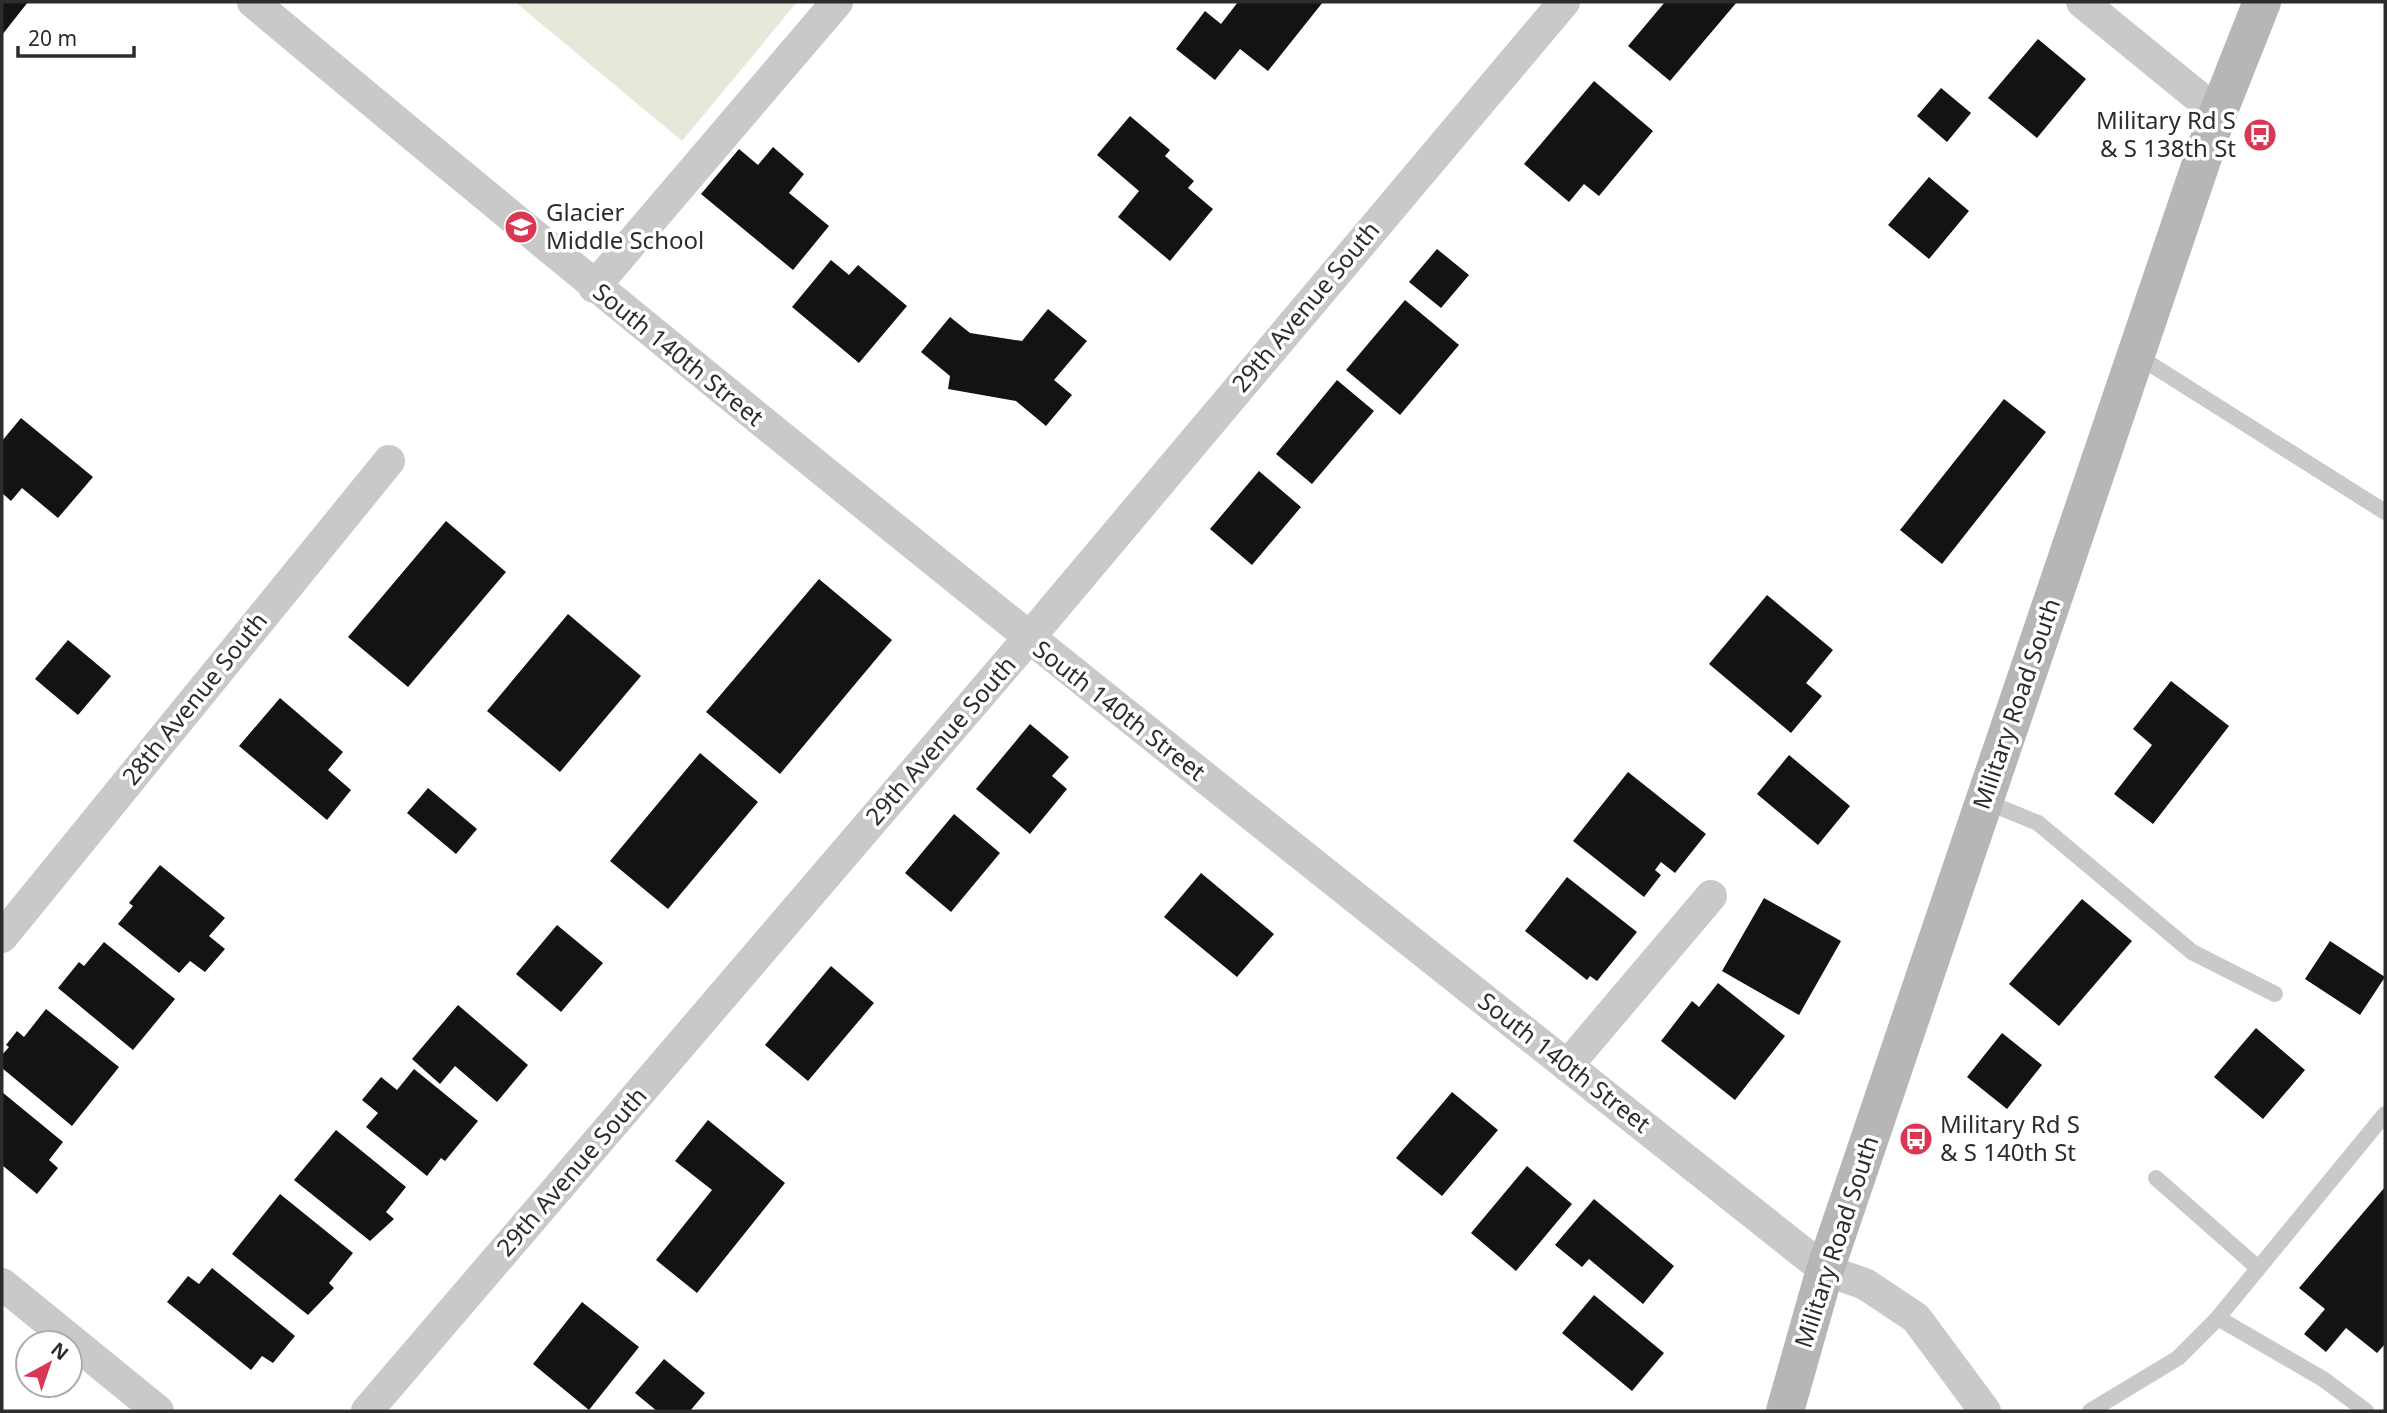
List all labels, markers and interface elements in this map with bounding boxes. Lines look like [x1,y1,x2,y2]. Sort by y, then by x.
scale bar [18,14,133,58]
text: 20 m [28,24,77,52]
place label: Military Rd S & S 138th St [2096,103,2236,164]
bus stop icon: Military Rd S & S 138th St [2241,116,2279,154]
place label: Glacier Middle School [546,195,704,256]
school or university icon: Glacier Middle School [502,208,540,246]
street label: 29th Avenue South [1224,214,1386,399]
street label: South 140th Street [587,275,771,433]
street label: Military Road South [1964,594,2067,813]
street label: 28th Avenue South [114,605,274,791]
street label: South 140th Street [1027,632,1213,788]
street label: 29th Avenue South [857,649,1022,831]
street label: South 140th Street [1472,984,1658,1140]
street label: 29th Avenue South [488,1080,653,1262]
place label: Military Rd S & S 140th St [1940,1107,2080,1168]
bus stop icon: Military Rd S & S 140th St [1897,1120,1935,1158]
street label: Military Road South [1786,1131,1885,1352]
north arrow [14,1329,84,1399]
text: N [46,1336,74,1366]

